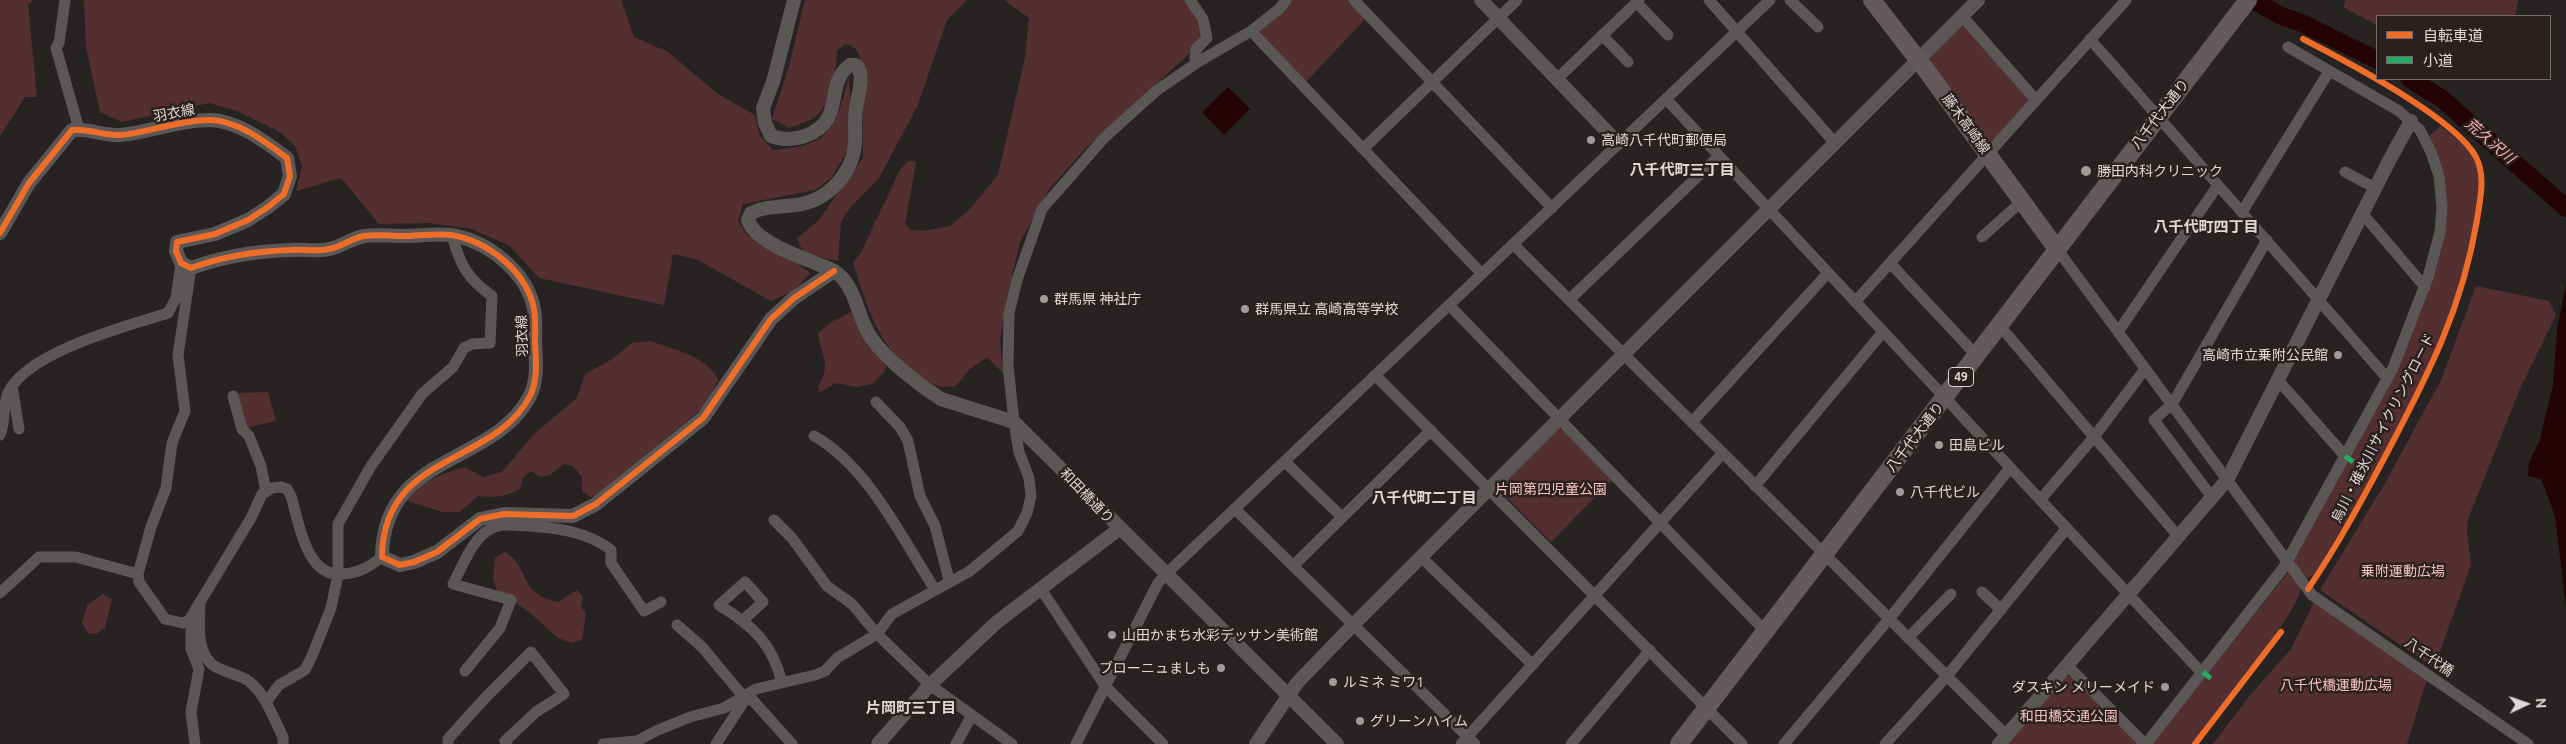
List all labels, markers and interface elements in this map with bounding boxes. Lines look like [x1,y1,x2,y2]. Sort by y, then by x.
legend [2376,15,2551,80]
text: 自転車道 [2423,27,2483,44]
text: 小道 [2423,52,2453,69]
street label: 八千代大通り [2128,76,2192,152]
street label: 藤木高崎線 [1939,91,1993,157]
street label: 羽衣線 [152,101,196,125]
water label: 荒久沢川 [2461,115,2519,167]
place label: 高崎八千代町郵便局 [1601,132,1727,148]
marker: 高崎八千代町郵便局 [1585,134,1597,146]
district label: 八千代町三丁目 [1630,161,1734,179]
place label: 勝田内科クリニック [2097,163,2223,179]
marker: 勝田内科クリニック [2079,164,2093,178]
district label: 八千代町四丁目 [2154,218,2258,236]
place label: 群馬県 神社庁 [1054,291,1141,307]
marker: 群馬県 神社庁 [1038,293,1050,305]
place label: 群馬県立 高崎高等学校 [1255,301,1398,317]
marker: 群馬県立 高崎高等学校 [1239,303,1251,315]
street label: 羽衣線 [513,315,531,357]
street label: 烏川・碓氷川サイクリングロード [2328,331,2438,525]
place label: 高崎市立乗附公民館 [2202,347,2328,363]
marker: 高崎市立乗附公民館 [2332,349,2344,361]
road number: 49 [1948,368,1974,387]
street label: 八千代大通り [1883,399,1947,475]
place label: 田島ビル [1949,437,2005,453]
marker: 田島ビル [1933,439,1945,451]
street label: 和田橋通り [1057,465,1117,527]
park label: 片岡第四児童公園 [1495,481,1607,497]
place label: 八千代ビル [1910,484,1980,500]
marker: 八千代ビル [1894,486,1906,498]
district label: 八千代町二丁目 [1372,489,1476,507]
park label: 乗附運動広場 [2361,563,2445,579]
place label: 山田かまち水彩デッサン美術館 [1122,627,1318,643]
marker: 山田かまち水彩デッサン美術館 [1106,629,1118,641]
street label: 八千代橋 [2401,634,2457,680]
place label: ブローニュましも [1099,660,1211,676]
marker: ブローニュましも [1215,662,1227,674]
place label: ルミネ ミワ1 [1343,674,1424,690]
marker: ルミネ ミワ1 [1327,676,1339,688]
park label: 八千代橋運動広場 [2280,677,2392,693]
place label: ダスキン メリーメイド [2012,679,2155,695]
north arrow [2501,679,2551,729]
marker: ダスキン メリーメイド [2159,681,2171,693]
text: N [2533,698,2549,709]
district label: 片岡町三丁目 [866,699,956,717]
park label: 和田橋交通公園 [2020,708,2118,724]
place label: グリーンハイム [1370,713,1468,729]
marker: グリーンハイム [1354,715,1366,727]

